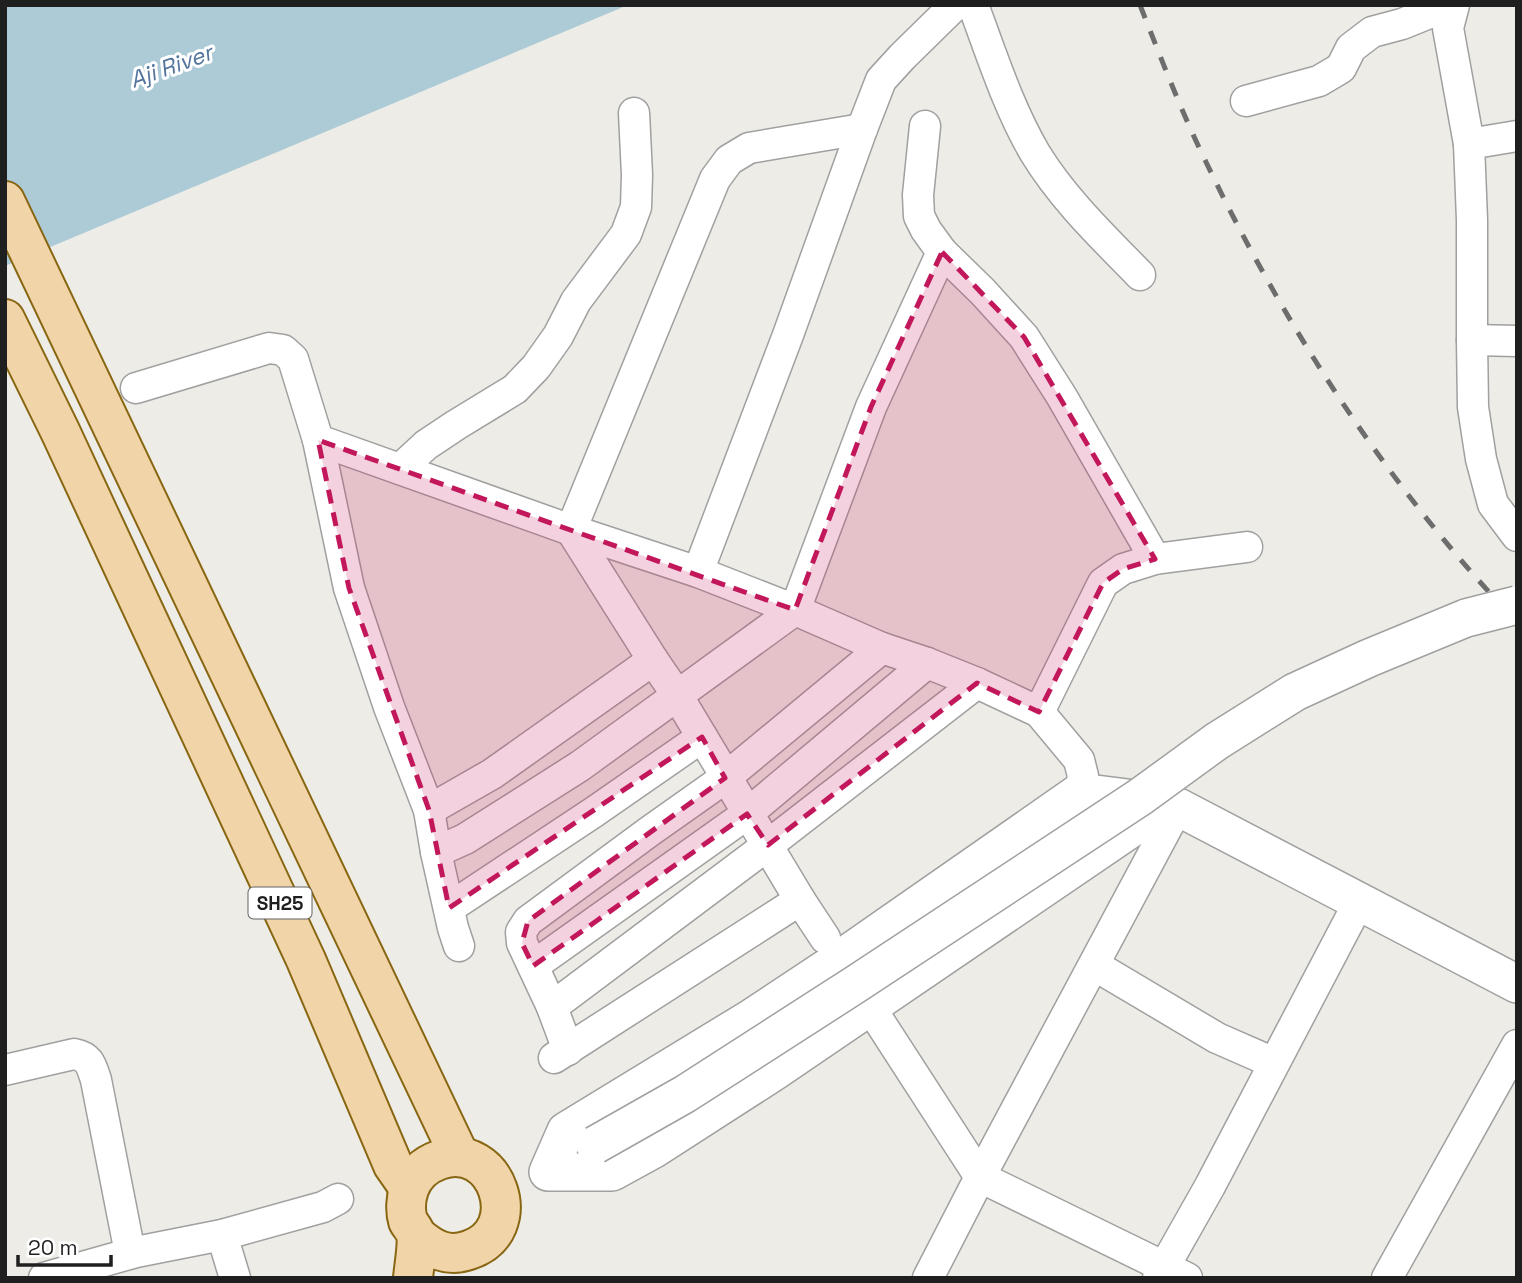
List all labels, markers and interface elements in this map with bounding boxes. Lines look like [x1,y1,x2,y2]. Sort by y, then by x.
water label: Aji River [125,36,219,95]
road number: SH25 [248,888,312,918]
scale bar [18,1224,110,1268]
text: 20 m [28,1234,78,1261]

